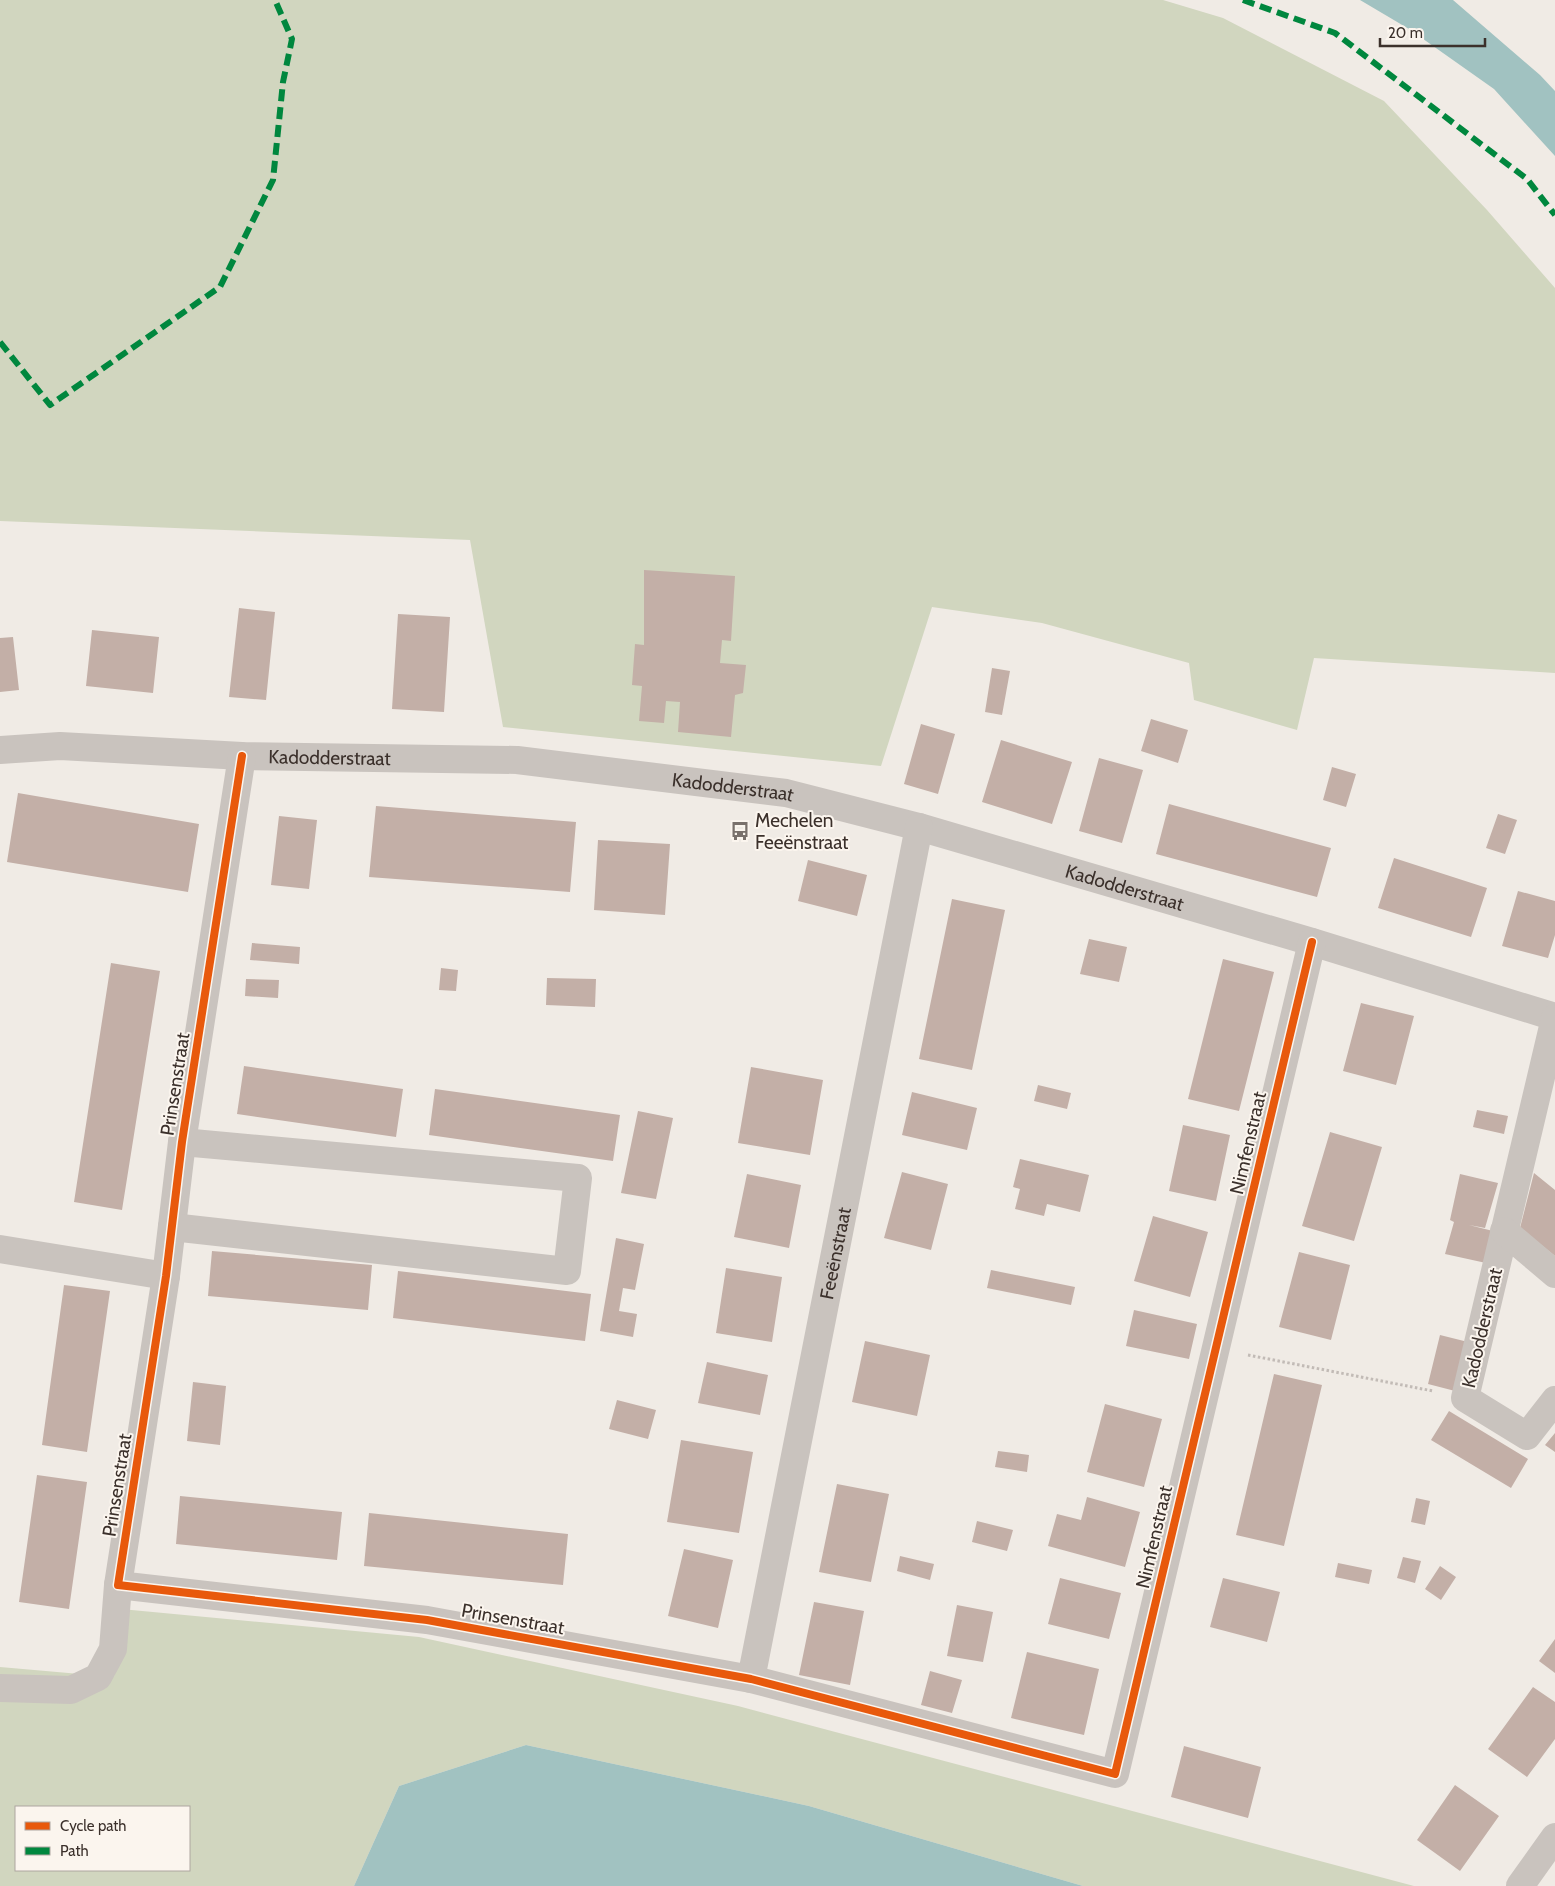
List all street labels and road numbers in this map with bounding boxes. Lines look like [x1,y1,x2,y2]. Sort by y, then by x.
street label: Kadodderstraat [268,745,392,770]
street label: Kadodderstraat [671,768,797,806]
street label: Kadodderstraat [1063,859,1187,916]
street label: Prinsenstraat [155,1030,195,1137]
street label: Nimfenstraat [1225,1089,1271,1197]
street label: Feeënstraat [815,1204,855,1301]
street label: Kadodderstraat [1457,1265,1507,1390]
street label: Prinsenstraat [97,1431,137,1538]
street label: Nimfenstraat [1131,1483,1177,1591]
street label: Prinsenstraat [460,1599,567,1639]

